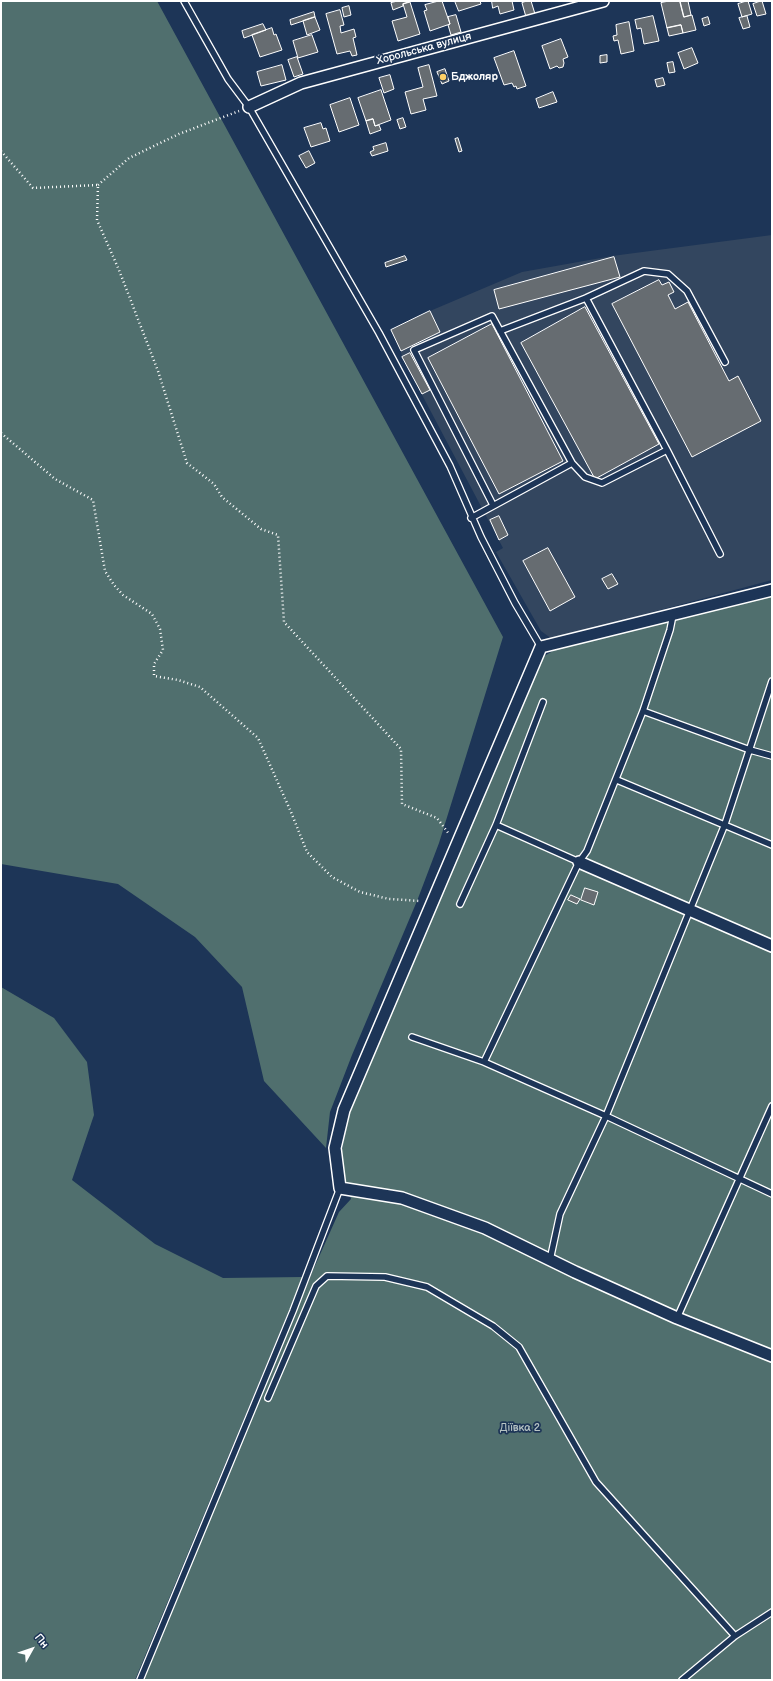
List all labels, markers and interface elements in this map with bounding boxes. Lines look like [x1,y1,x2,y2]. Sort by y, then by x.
street label: Хорольська вулиця [375,30,473,68]
place label: Бджоляр [451,70,498,84]
marker: Бджоляр [438,72,448,82]
park label: Діївка 2 [500,1421,540,1435]
north arrow [12,1629,52,1669]
text: Пн [32,1631,51,1651]

